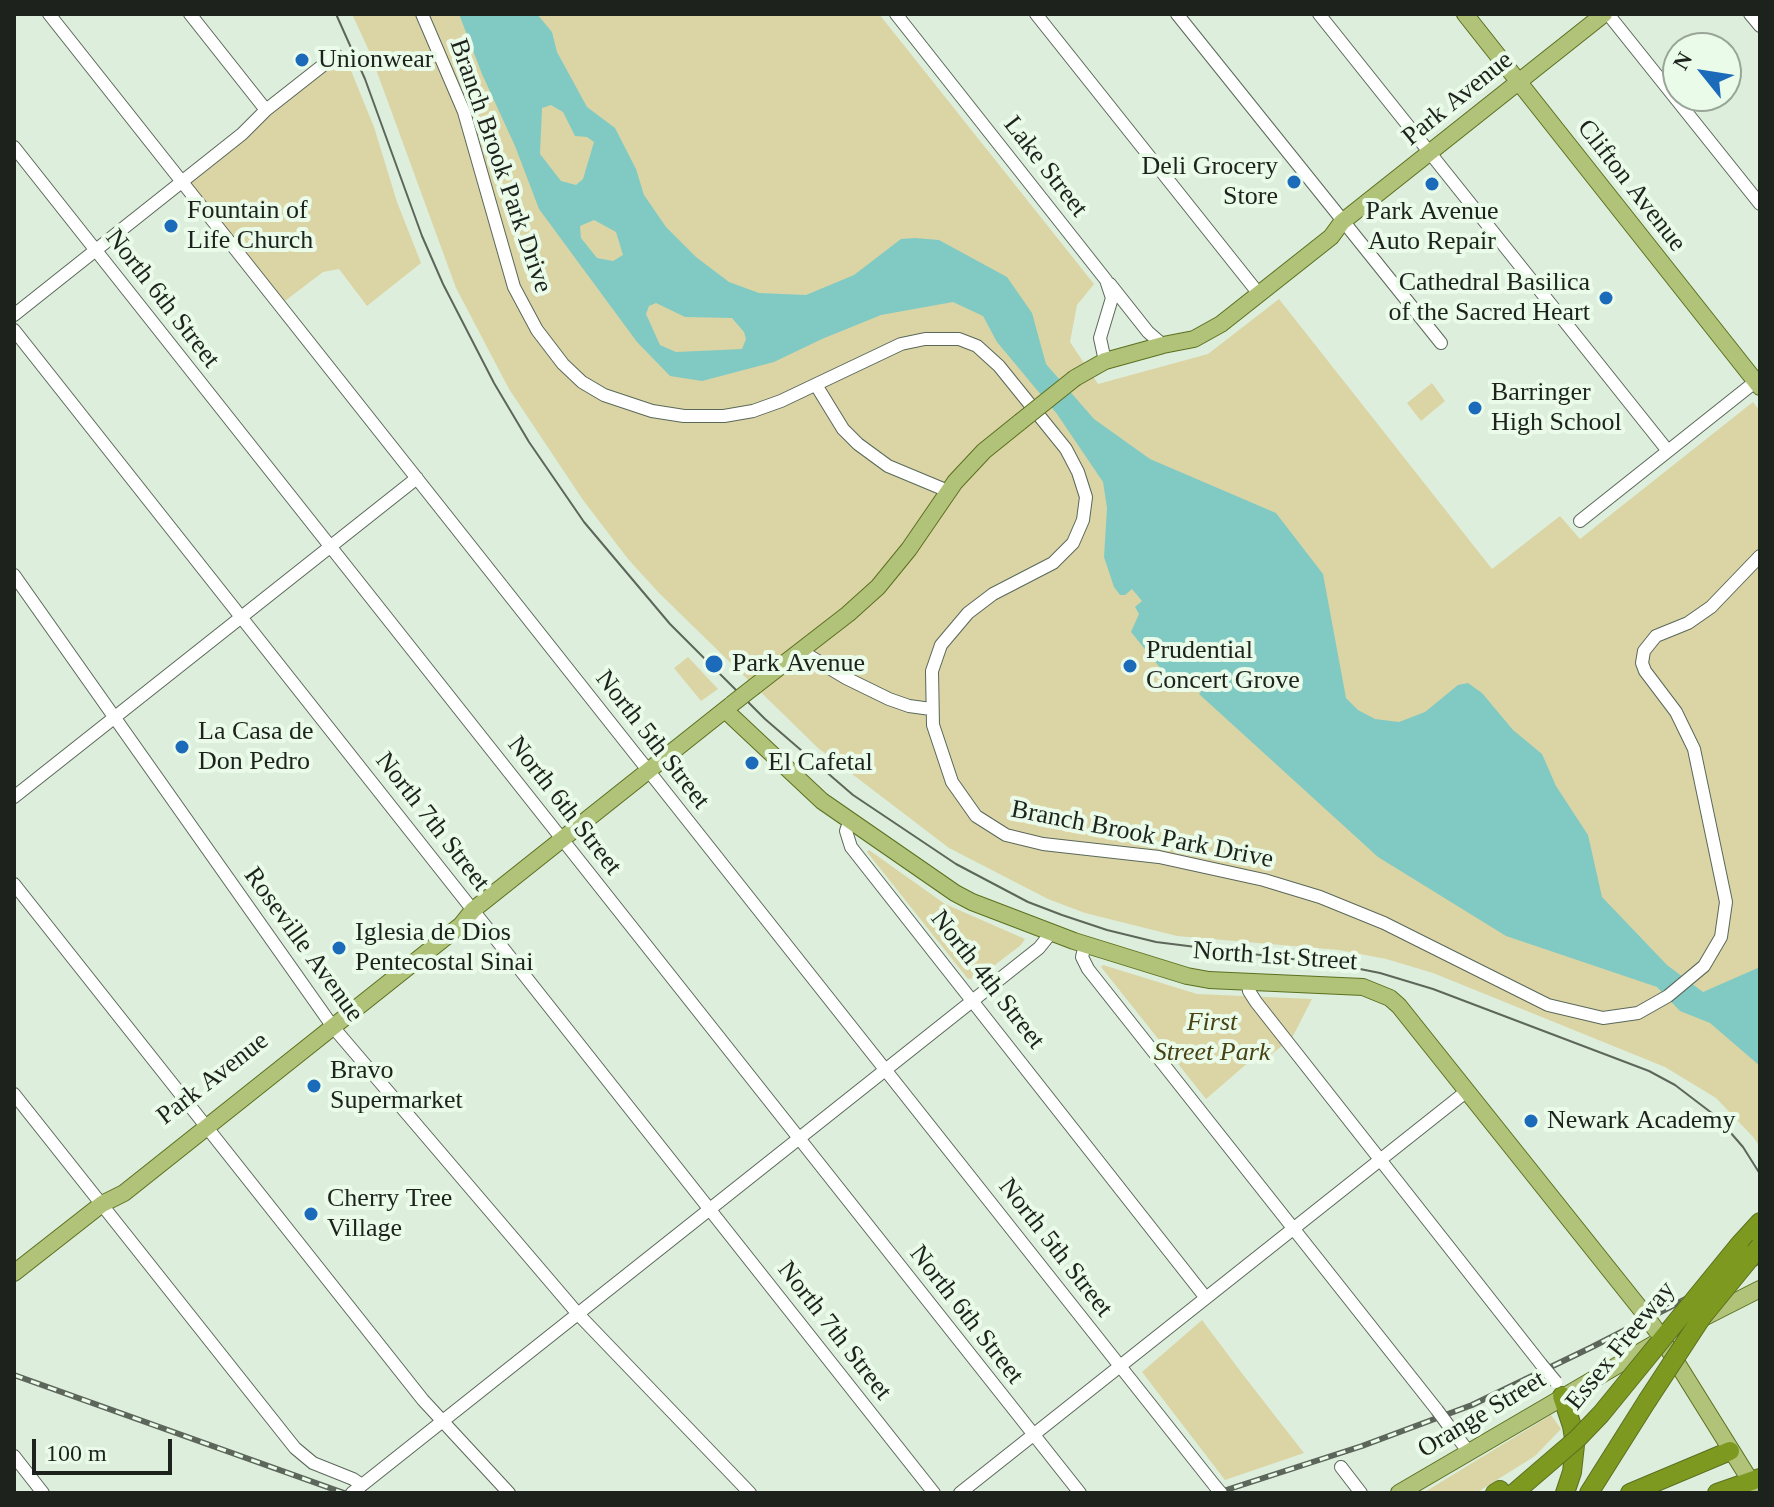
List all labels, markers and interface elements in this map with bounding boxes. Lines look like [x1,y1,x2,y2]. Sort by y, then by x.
north arrow [1662,32,1742,112]
street label: Branch Brook Park Drive [442,35,558,297]
place label: Unionwear [318,44,434,76]
street label: Park Avenue [1396,45,1520,153]
text: N [1668,48,1697,74]
marker: Unionwear [293,51,311,69]
street label: Lake Street [996,110,1094,224]
street label: Clifton Avenue [1570,114,1692,258]
place label: Deli Grocery Store [1142,151,1278,212]
marker: Deli Grocery Store [1285,173,1303,191]
marker: Park Avenue Auto Repair [1423,175,1441,193]
place label: Fountain of Life Church [187,195,313,256]
place label: Park Avenue Auto Repair [1365,196,1499,258]
marker: Fountain of Life Church [162,217,180,235]
street label: North 6th Street [98,223,226,375]
place label: Cathedral Basilica of the Sacred Heart [1389,267,1590,328]
marker: Cathedral Basilica of the Sacred Heart [1597,289,1615,307]
place label: Barringer High School [1491,377,1622,438]
marker: Barringer High School [1466,399,1484,417]
place label: Prudential Concert Grove [1146,635,1300,696]
place label: Park Avenue [732,648,865,680]
marker: Park Avenue [703,653,725,675]
marker: Prudential Concert Grove [1121,657,1139,675]
street label: North 5th Street [588,664,716,816]
place label: La Casa de Don Pedro [198,716,314,778]
street label: North 6th Street [500,730,628,882]
marker: La Casa de Don Pedro [173,738,191,756]
street label: North 7th Street [368,746,496,898]
place label: El Cafetal [768,747,873,779]
marker: El Cafetal [743,754,761,772]
street label: Branch Brook Park Drive [1008,794,1276,876]
street label: Roseville Avenue [236,862,370,1028]
street label: North 4th Street [923,904,1051,1056]
place label: Iglesia de Dios Pentecostal Sinai [355,917,533,978]
street label: North 1st Street [1192,936,1358,978]
marker: Iglesia de Dios Pentecostal Sinai [330,939,348,957]
park label: First Street Park [1154,1007,1270,1068]
street label: Park Avenue [151,1026,275,1132]
place label: Bravo Supermarket [330,1055,463,1116]
marker: Bravo Supermarket [305,1077,323,1095]
place label: Newark Academy [1547,1105,1735,1137]
marker: Newark Academy [1522,1112,1540,1130]
street label: North 5th Street [991,1172,1119,1324]
place label: Cherry Tree Village [327,1183,452,1244]
marker: Cherry Tree Village [302,1205,320,1223]
street label: North 6th Street [902,1239,1030,1391]
street label: North 7th Street [770,1255,898,1407]
street label: Essex Freeway [1560,1275,1682,1417]
street label: Orange Street [1412,1365,1552,1465]
scale bar [36,1423,176,1473]
text: 100 m [46,1440,107,1466]

